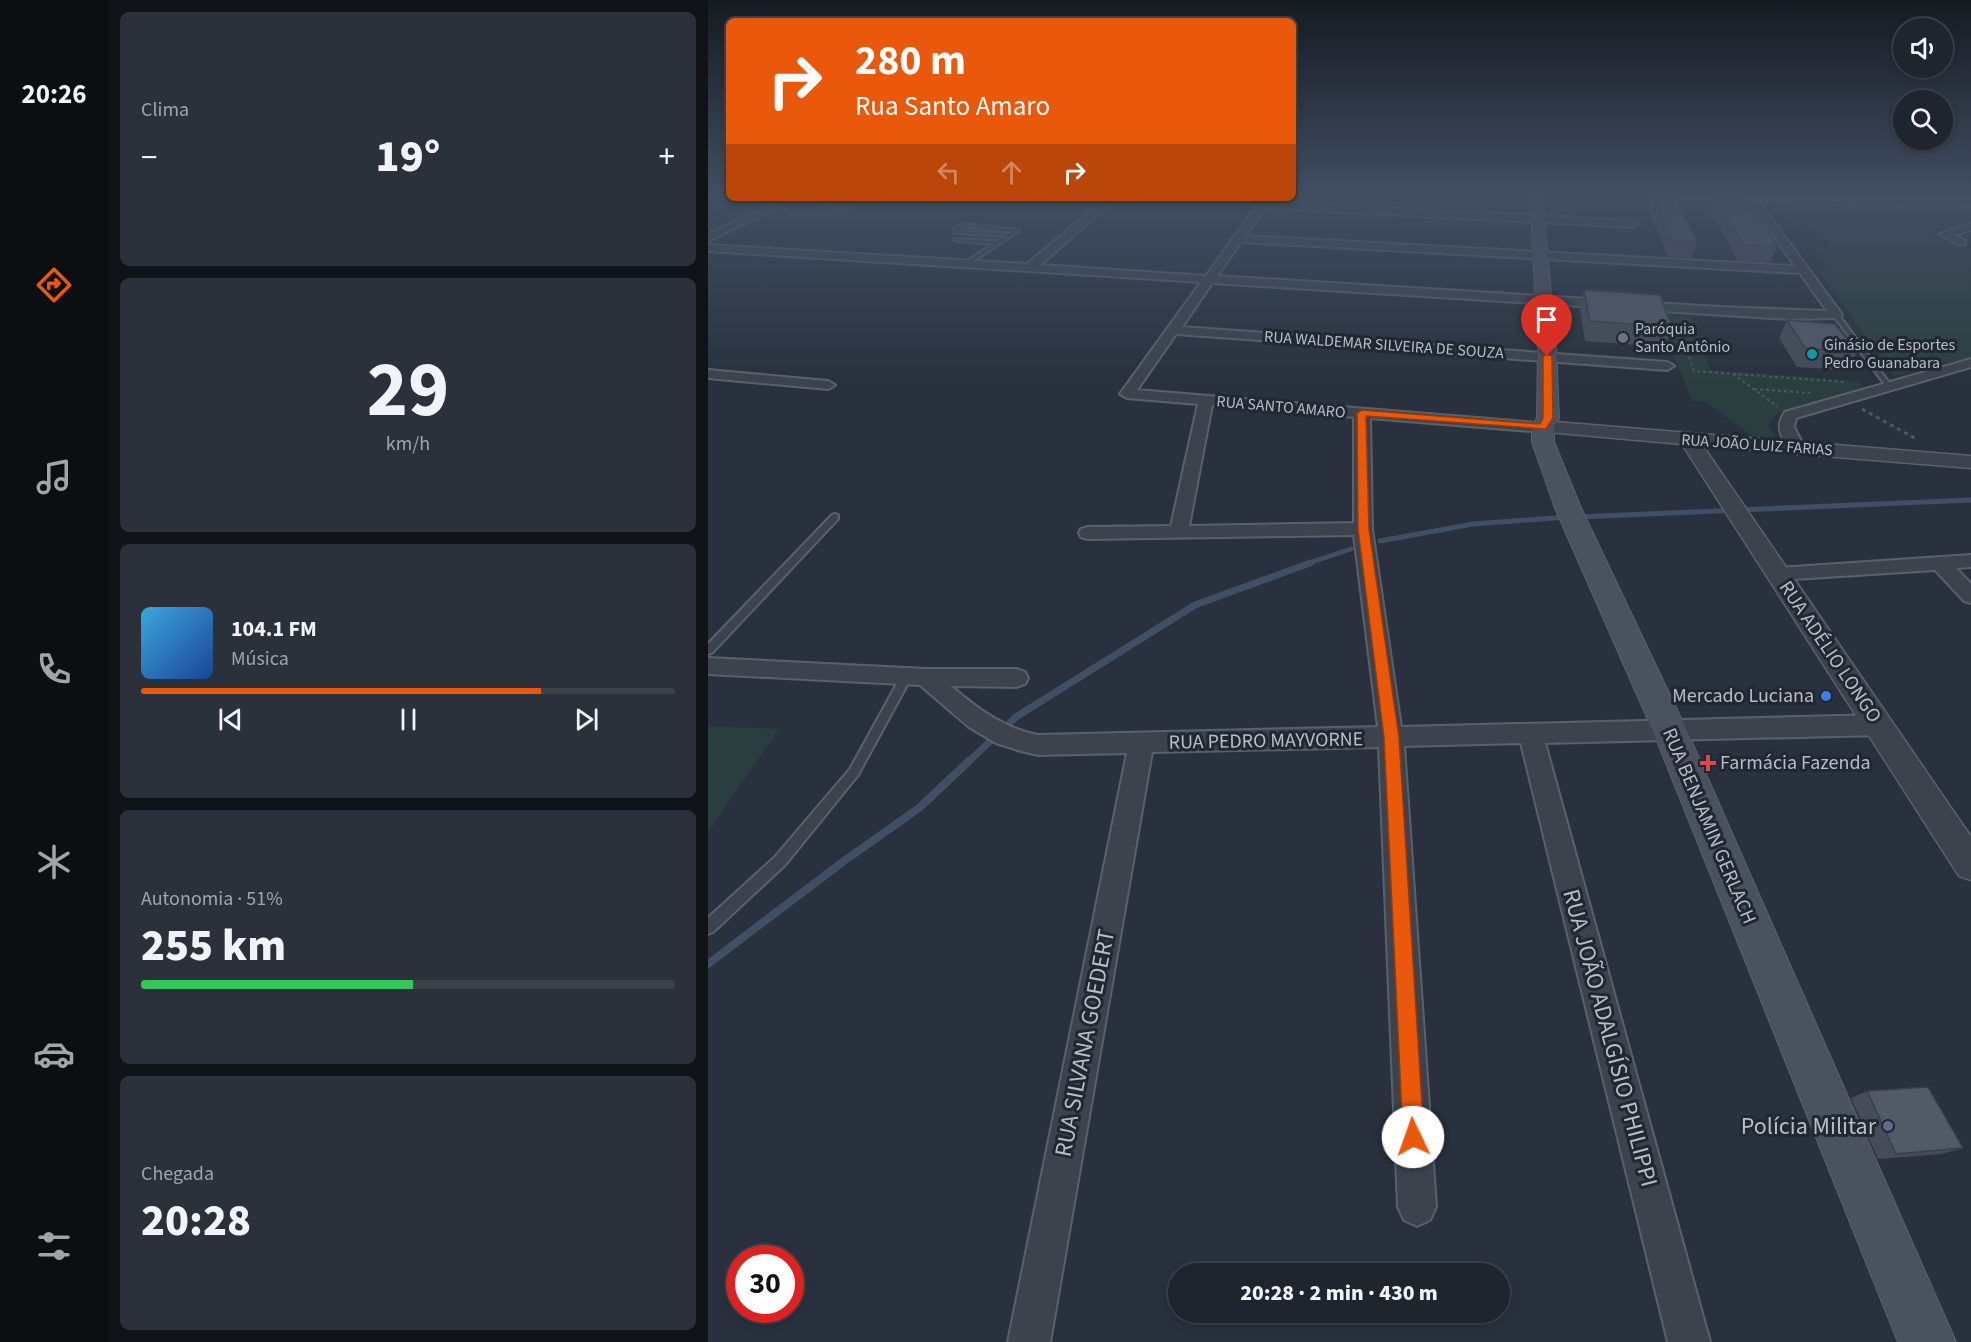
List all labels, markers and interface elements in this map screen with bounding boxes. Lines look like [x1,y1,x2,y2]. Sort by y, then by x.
map controls [1893,18,1953,150]
button: sound [1893,18,1953,78]
text: 280 m [855,31,966,91]
icon: right [756,42,834,120]
text: 20:26 [21,75,87,114]
text: Rua Santo Amaro [855,87,1050,126]
button: search [1893,90,1953,150]
text: Clima [141,96,189,124]
text: 19° [376,125,440,189]
text: − [141,134,157,181]
text: + [659,134,675,181]
icon: left [932,156,965,189]
icon: ahead [995,156,1028,189]
icon: right [1058,156,1091,189]
icon: directions [33,264,75,306]
pin [1521,294,1572,356]
icon: arrive [1530,303,1563,336]
place label: Paróquia Santo Antônio [1635,318,1730,358]
street label: RUA WALDEMAR SILVEIRA DE SOUZA [1263,326,1505,364]
marker: Paróquia Santo Antônio [1616,331,1630,345]
place label: Ginásio de Esportes Pedro Guanabara [1824,334,1956,374]
text: 29 [367,335,449,446]
marker: Ginásio de Esportes Pedro Guanabara [1805,347,1819,361]
street label: RUA SANTO AMARO [1216,390,1346,424]
street label: RUA JOÃO LUIZ FARIAS [1681,429,1833,461]
text: km/h [386,430,430,458]
icon: music [33,456,75,498]
street label: RUA ADÉLIO LONGO [1772,575,1888,729]
text: 104.1 FM [231,613,317,645]
text: Música [231,645,289,673]
icon: phone [33,648,75,690]
place label: Mercado Luciana [1672,682,1814,710]
marker: Mercado Luciana [1819,689,1833,703]
icon: previous [214,703,247,736]
icon: pause [392,703,425,736]
icon: next [570,703,603,736]
street label: RUA BENJAMIN GERLACH [1655,724,1763,928]
street label: RUA PEDRO MAYVORNE [1169,725,1363,757]
place label: Farmácia Fazenda [1720,749,1871,777]
marker: Farmácia Fazenda [1701,756,1715,770]
icon: climate [33,841,75,883]
text: Autonomia · 51% [141,885,283,913]
street label: RUA JOÃO ADALGÍSIO PHILIPPI [1553,885,1667,1191]
text: 255 km [141,914,286,978]
street label: RUA SILVANA GOEDERT [1046,926,1124,1160]
icon: car [33,1033,75,1075]
position arrow [1381,1105,1445,1169]
place label: Polícia Militar [1741,1109,1877,1144]
marker: Polícia Militar [1881,1119,1895,1133]
text: Chegada [141,1160,214,1188]
text: 20:28 [141,1189,251,1253]
icon: filters [33,1225,75,1267]
speed limit sign: 30 [726,1245,804,1323]
text: 20:28 · 2 min · 430 m [1240,1277,1438,1309]

